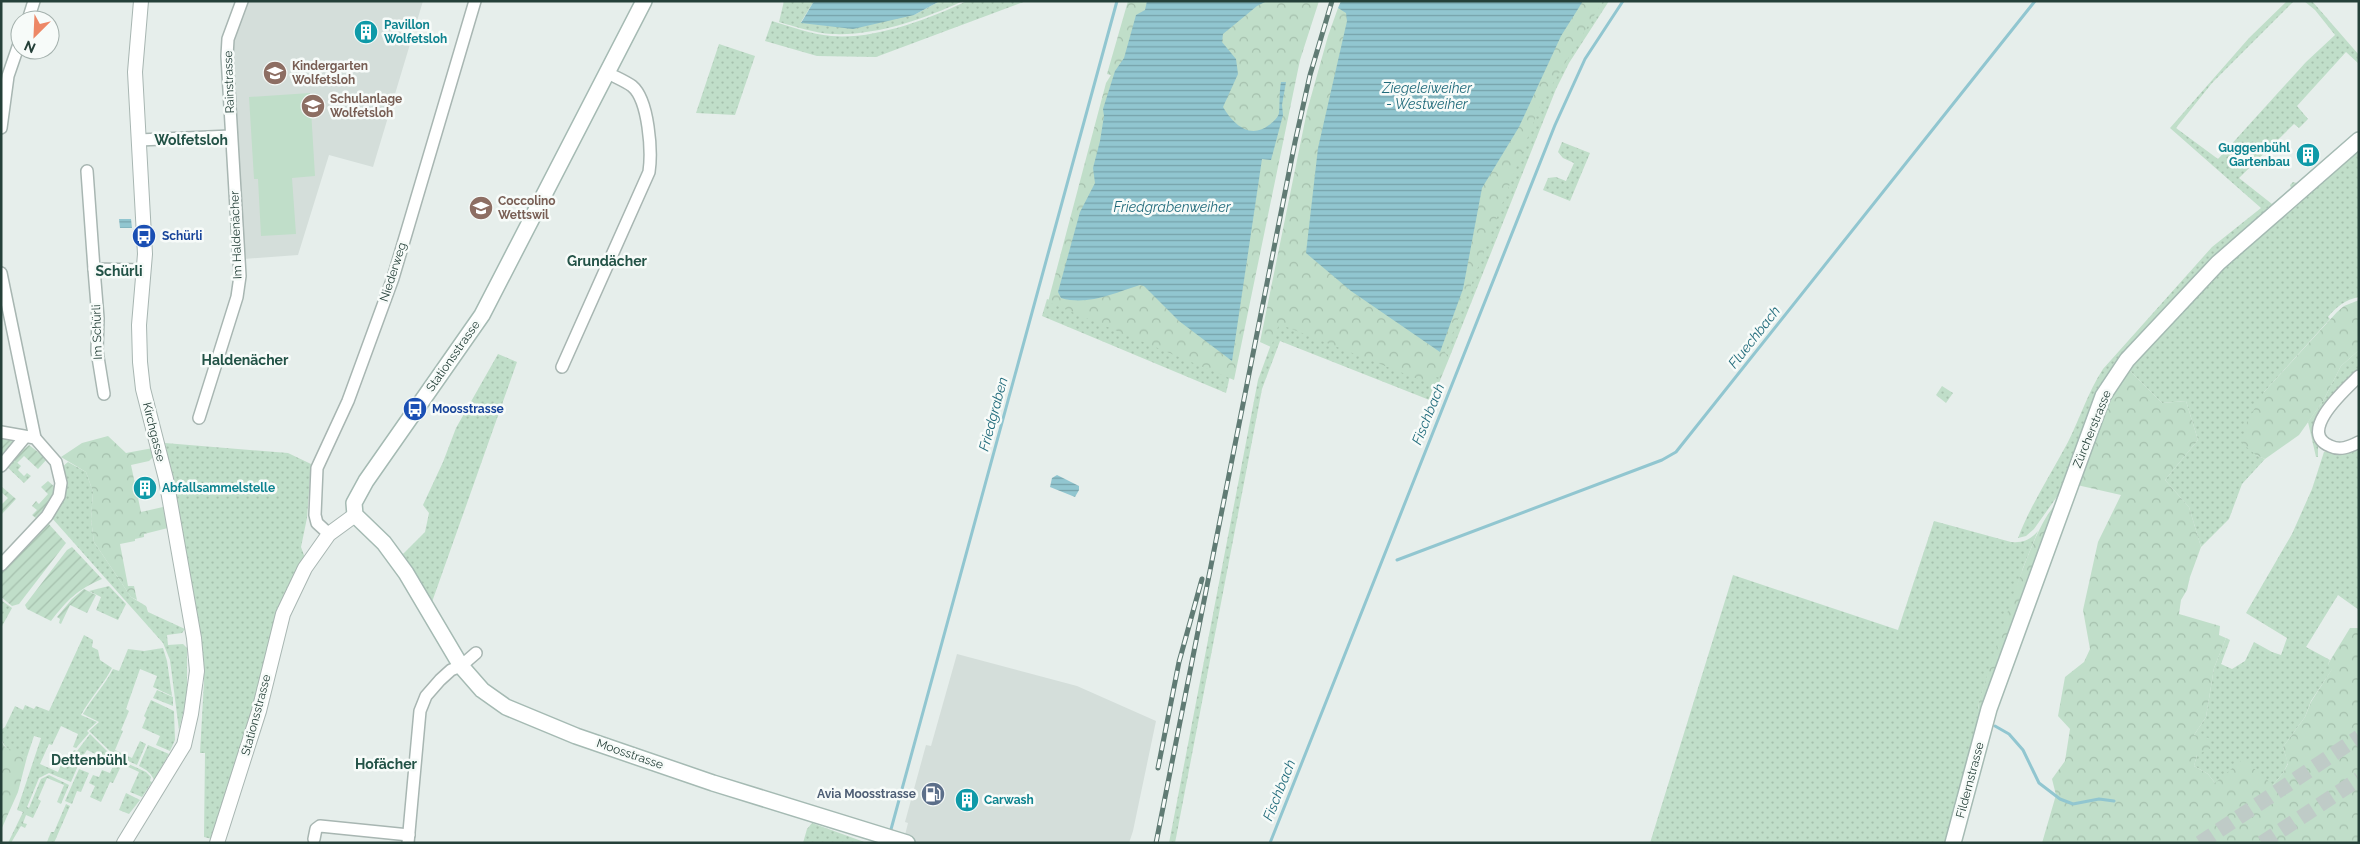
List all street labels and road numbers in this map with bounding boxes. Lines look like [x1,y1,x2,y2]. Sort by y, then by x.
street label: Rainstrasse [221,50,237,114]
street label: Im Haldenächer [227,190,245,279]
street label: Niederweg [377,241,409,303]
street label: Im Schürli [89,304,105,360]
street label: Stationsstrasse [423,318,483,394]
street label: Zürcherstrasse [2070,388,2114,470]
street label: Kirchgasse [140,401,168,463]
street label: Stationsstrasse [238,673,274,757]
street label: Moosstrasse [595,736,665,772]
street label: Fildernstrasse [1953,741,1987,819]

